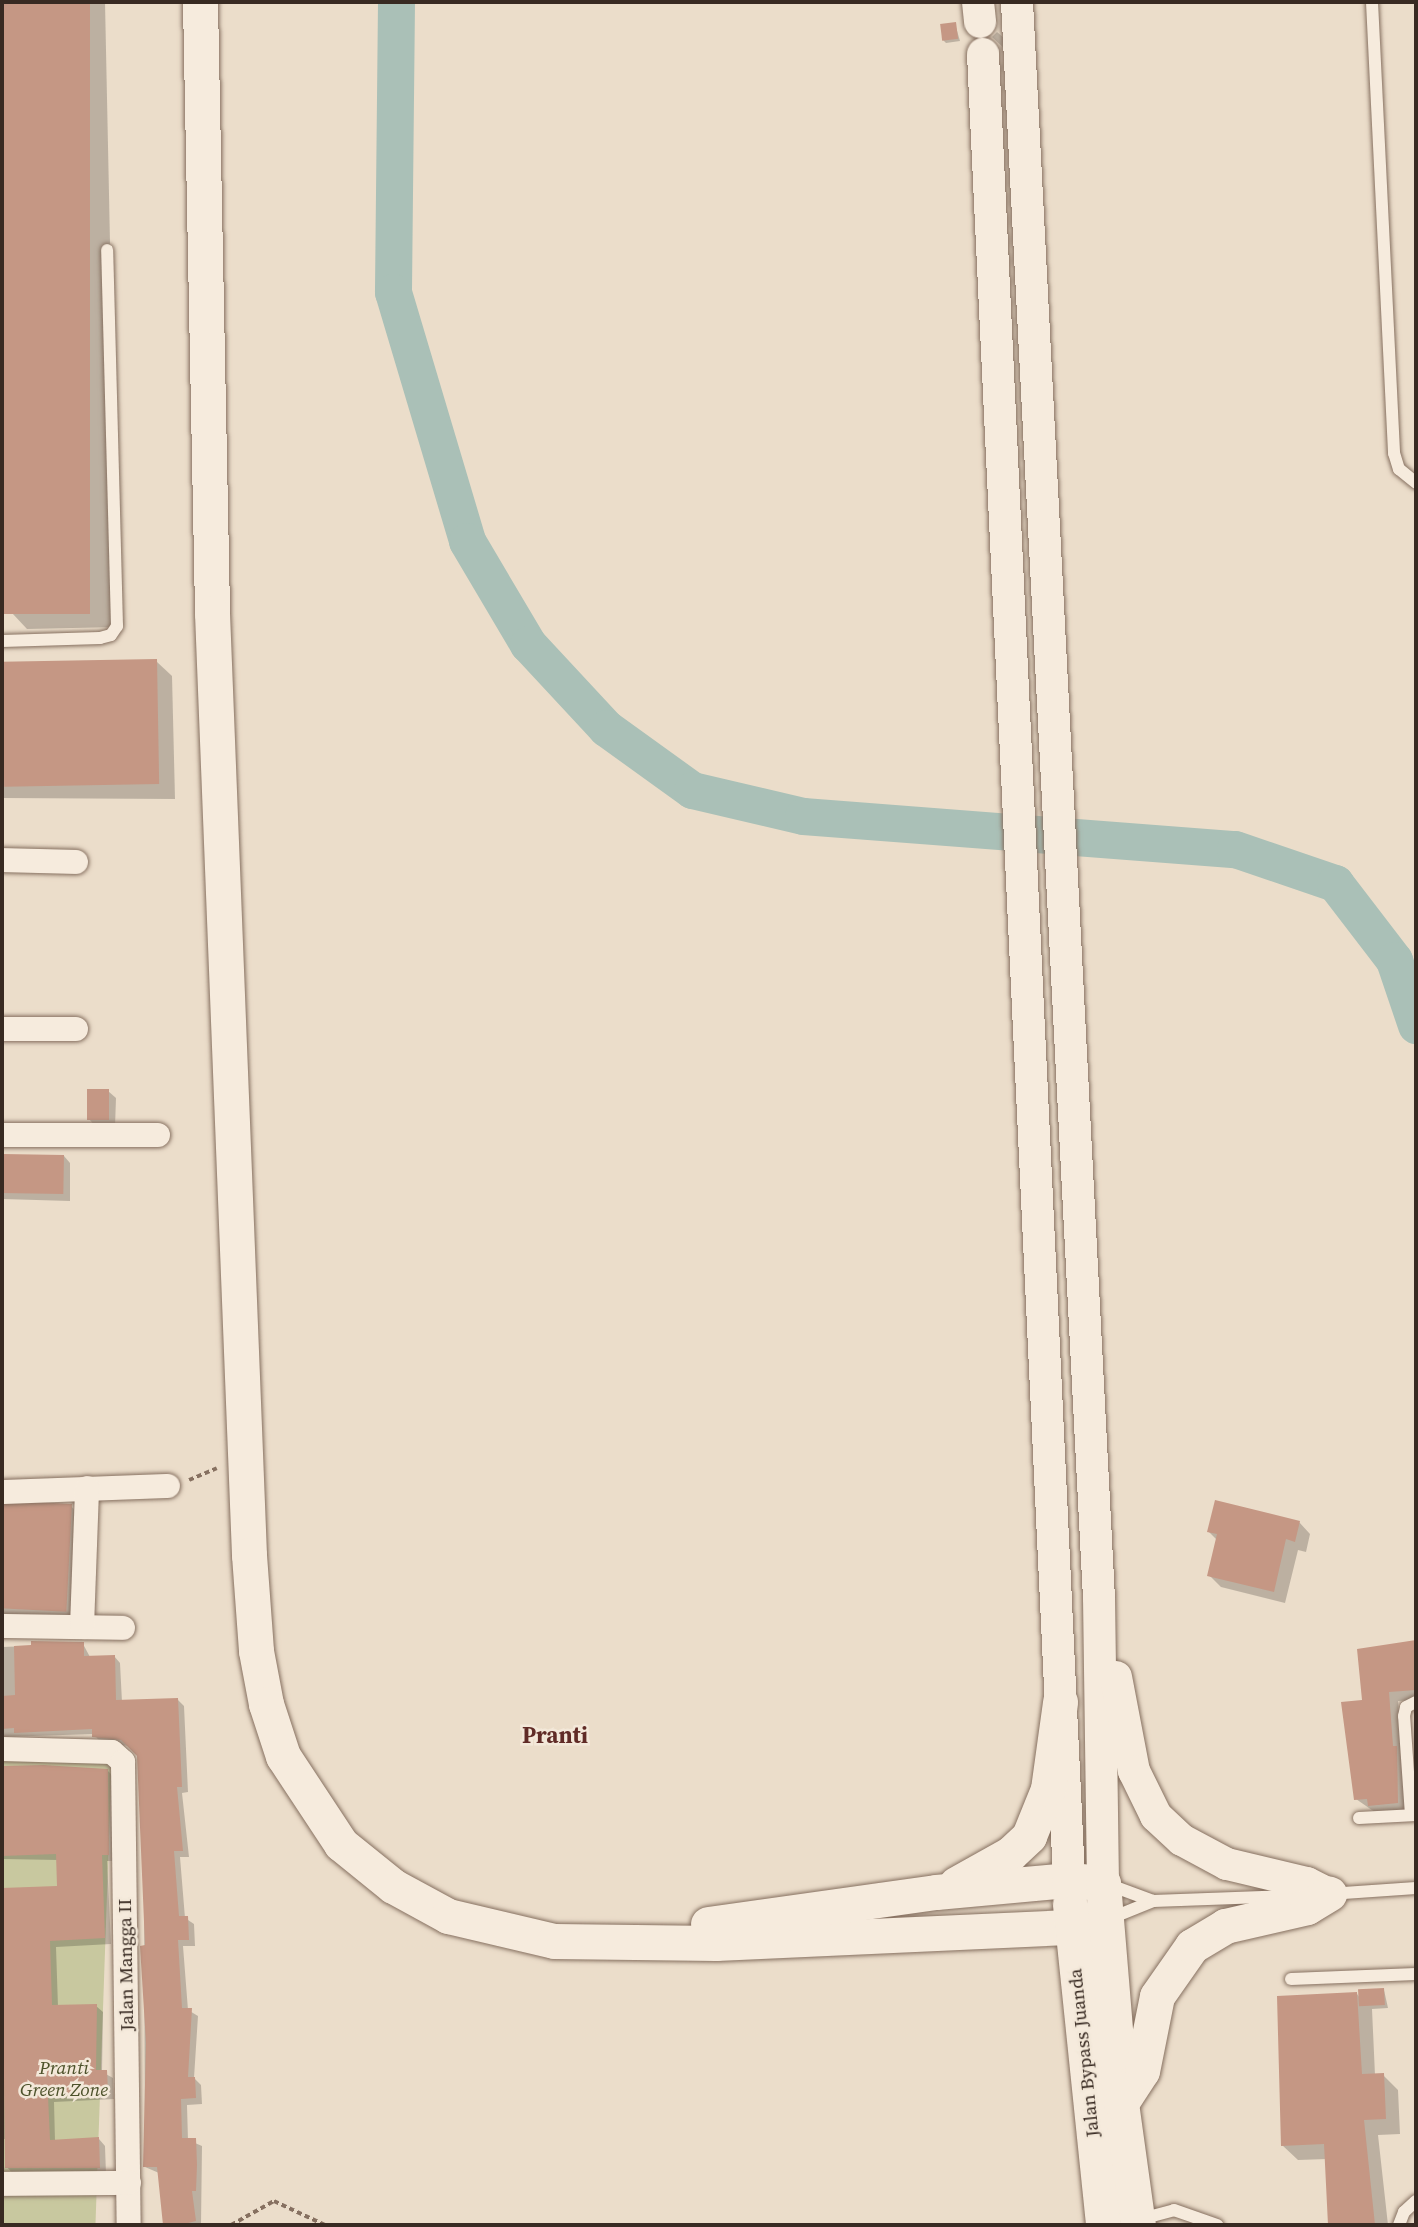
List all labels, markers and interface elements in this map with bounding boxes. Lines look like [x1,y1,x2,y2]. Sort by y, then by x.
district label: Pranti [522,1721,588,1749]
street label: Jalan Mangga II [113,1899,139,2031]
street label: Jalan Bypass Juanda [1064,1968,1104,2138]
park label: Pranti Green Zone [20,2057,108,2101]

